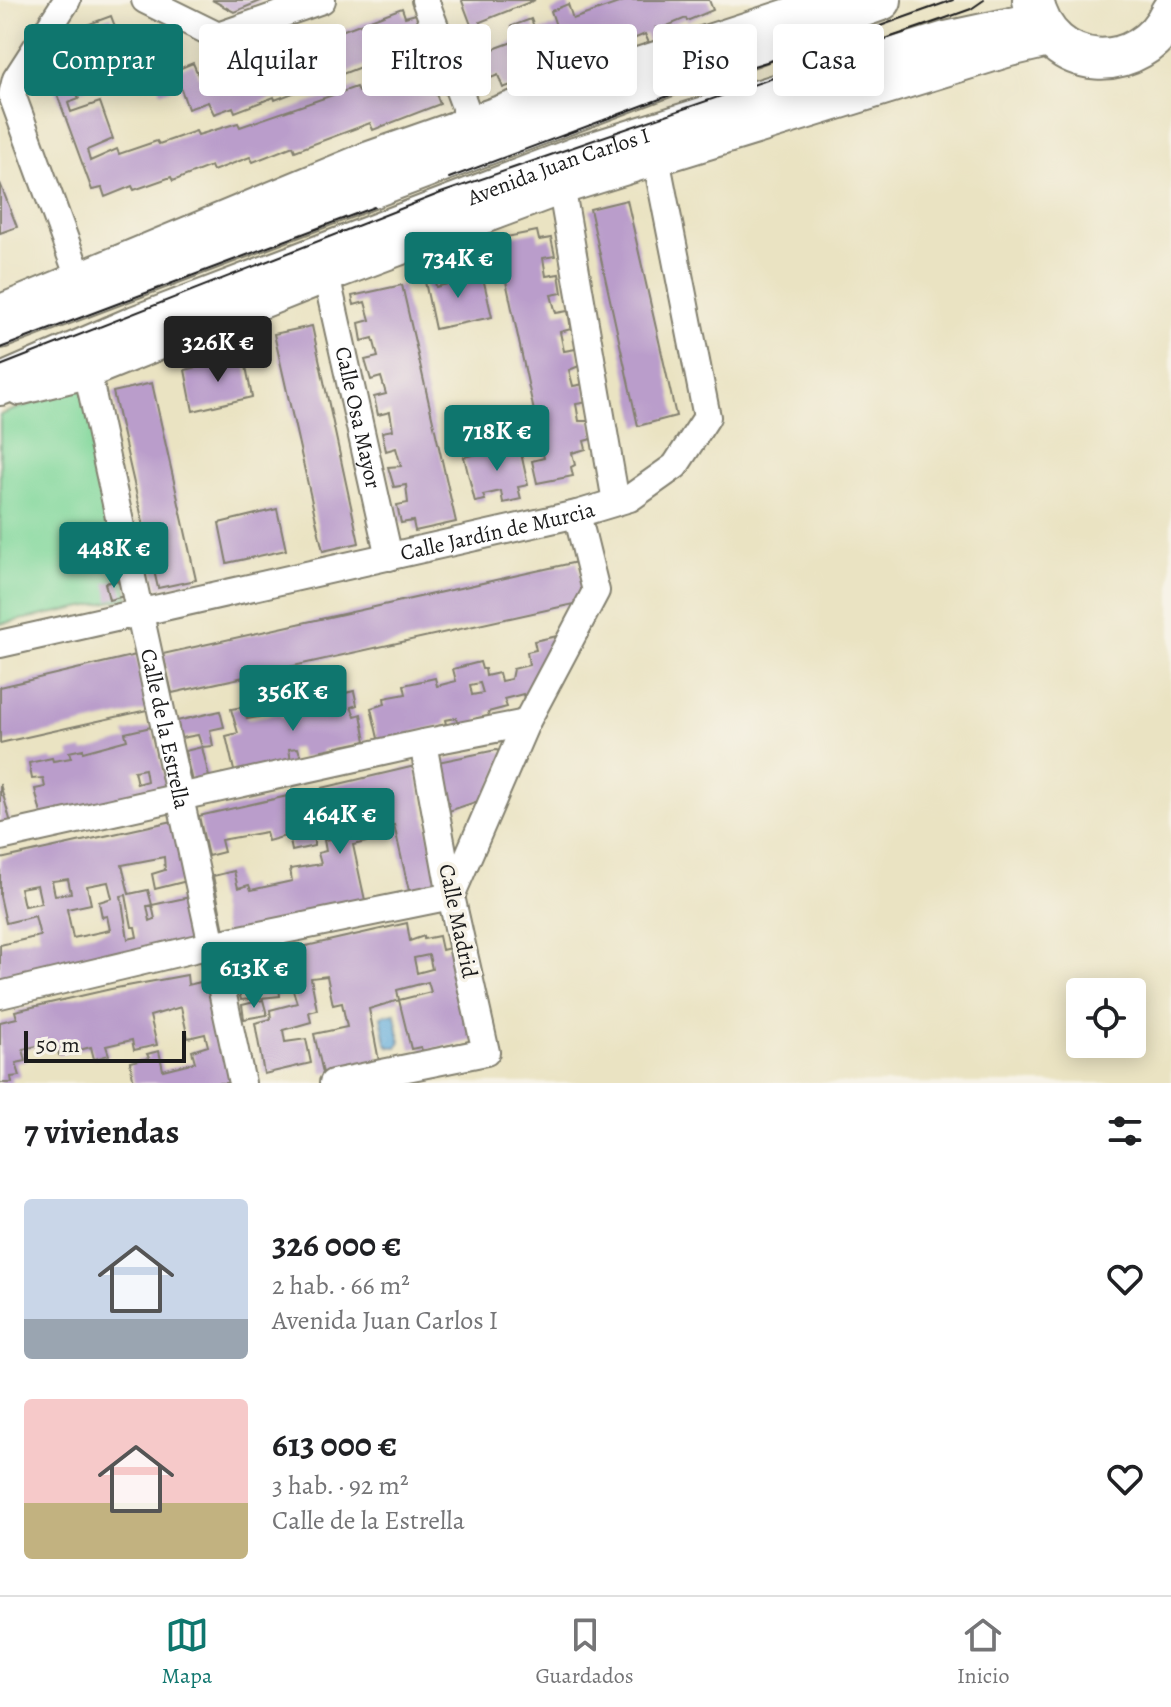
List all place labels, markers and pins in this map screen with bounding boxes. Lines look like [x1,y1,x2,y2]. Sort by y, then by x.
pin: 734K € [393,232,523,300]
pin: 326K € [153,316,283,384]
pin: 718K € [432,405,562,473]
pin: 448K € [49,522,179,590]
pin: 356K € [228,665,358,733]
pin: 464K € [275,788,405,856]
pin: 613K € [189,942,319,1010]

